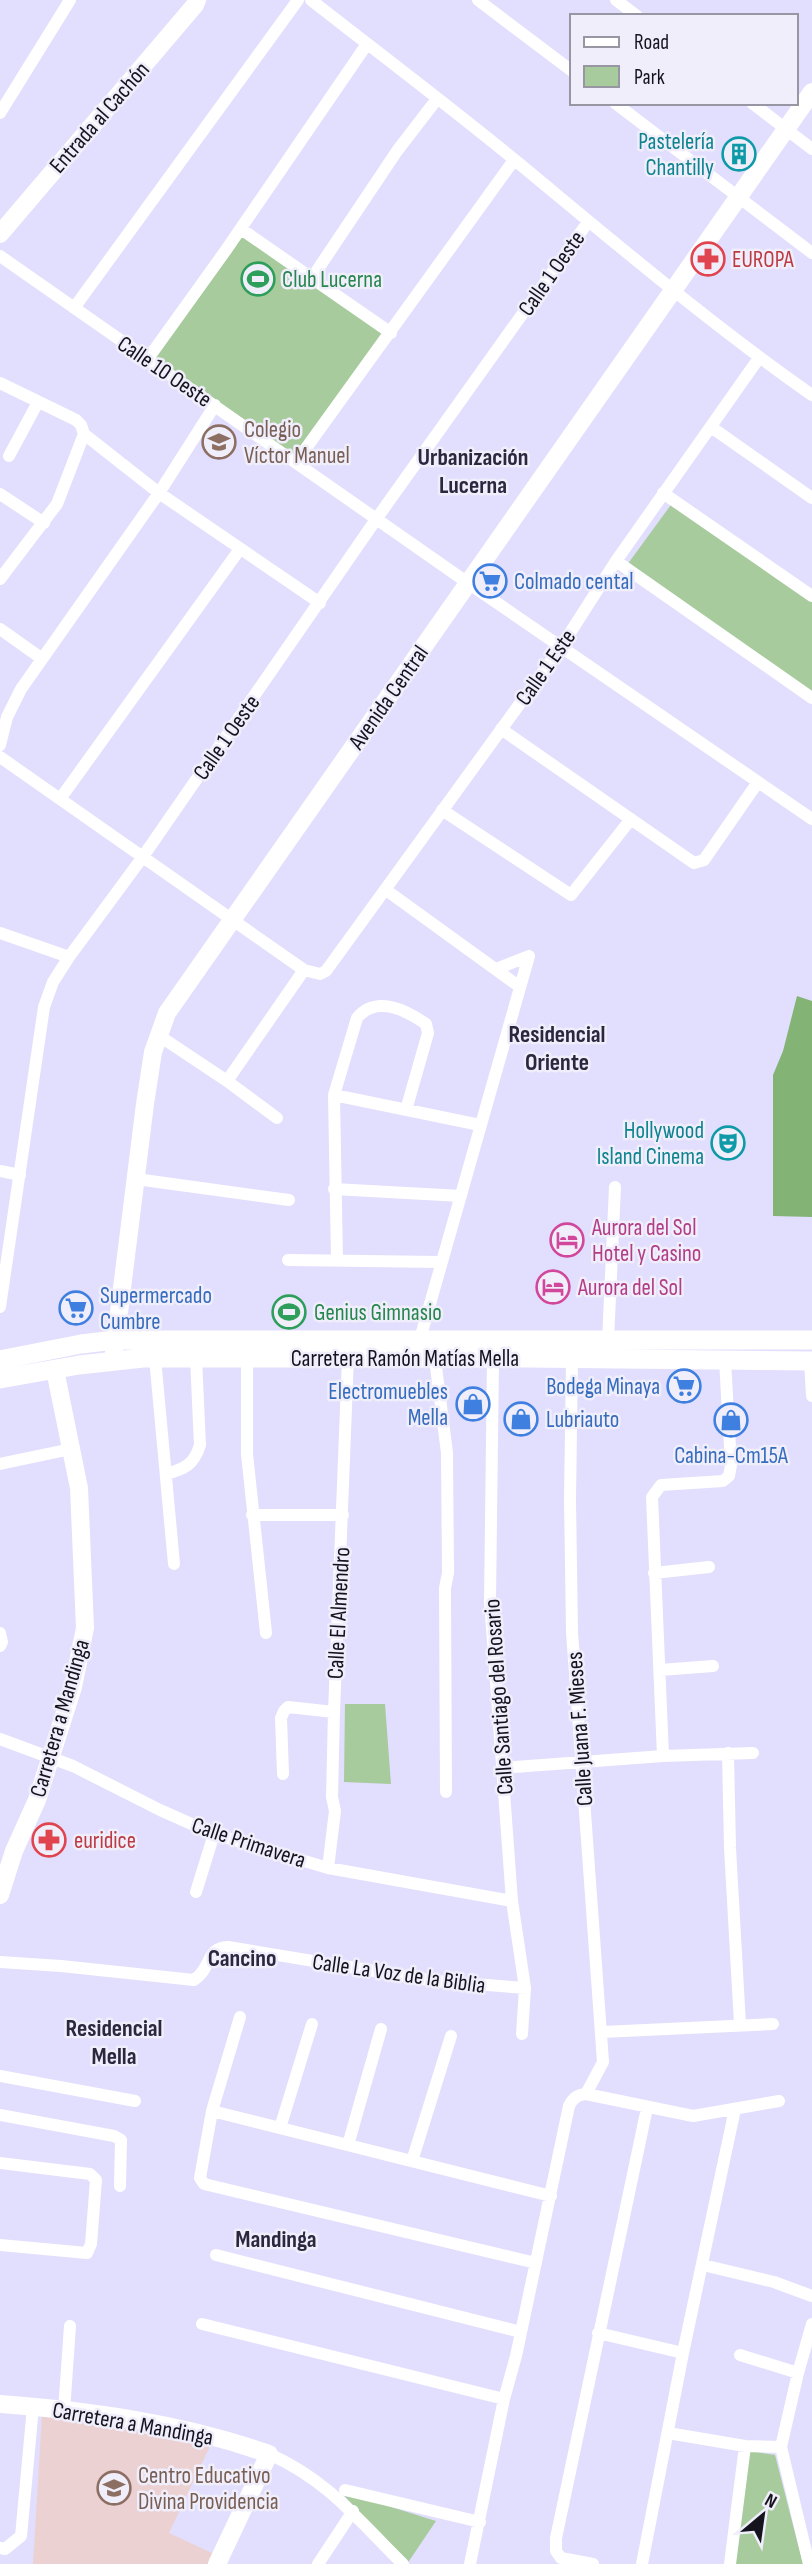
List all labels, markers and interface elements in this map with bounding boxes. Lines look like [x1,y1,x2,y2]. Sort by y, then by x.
legend [570,14,798,105]
text: Road [634,30,669,55]
street label: Entrada al Cachón [44,56,156,179]
text: Park [634,65,665,90]
place label: Pastelería Chantilly [638,128,714,182]
building icon: Pastelería Chantilly [720,135,758,173]
street label: Calle 1 Oeste [512,226,591,322]
pharmacy icon: EUROPA [689,240,727,278]
place label: EUROPA [732,246,794,274]
sports icon: Club Lucerna [239,260,277,298]
place label: Club Lucerna [282,266,382,294]
street label: Calle 10 Oeste [112,330,217,414]
place label: Colegio Víctor Manuel [244,416,350,470]
school or university icon: Colegio Víctor Manuel [200,423,238,461]
district label: Urbanización Lucerna [418,443,528,500]
supermarket icon: Colmado cental [471,562,509,600]
place label: Colmado cental [514,568,634,596]
street label: Calle 1 Este [510,624,582,711]
street label: Avenida Central [342,640,435,756]
street label: Calle 1 Oeste [187,690,266,786]
district label: Residencial Oriente [509,1020,605,1077]
place label: Hollywood Island Cinema [597,1117,704,1171]
theatre icon: Hollywood Island Cinema [709,1124,747,1162]
place label: Aurora del Sol Hotel y Casino [591,1214,701,1268]
hotel icon: Aurora del Sol Hotel y Casino [548,1221,586,1259]
hotel icon: Aurora del Sol [534,1268,572,1306]
place label: Aurora del Sol [577,1274,682,1302]
place label: Supermercado Cumbre [100,1282,212,1336]
supermarket icon: Supermercado Cumbre [57,1289,95,1327]
sports icon: Genius Gimnasio [270,1293,308,1331]
place label: Genius Gimnasio [314,1299,442,1327]
street label: Carretera Ramón Matías Mella [291,1345,519,1373]
supermarket icon: Bodega Minaya [665,1367,703,1405]
place label: Bodega Minaya [546,1373,660,1401]
place label: Electromuebles Mella [328,1378,448,1432]
shop icon: Electromuebles Mella [454,1385,492,1423]
shop icon: Lubriauto [502,1400,540,1438]
shop icon: Cabina-Cm15A [712,1401,750,1439]
place label: Lubriauto [546,1406,619,1434]
place label: Cabina-Cm15A [674,1442,788,1470]
street label: Calle El Almendro [322,1546,356,1680]
street label: Calle Santiago del Rosario [478,1598,520,1796]
street label: Carretera a Mandinga [24,1636,96,1800]
street label: Calle Juana F. Mieses [561,1651,599,1807]
street label: Calle Primavera [188,1811,309,1875]
pharmacy icon: euridice [30,1821,68,1859]
place label: euridice [74,1827,136,1855]
district label: Cancino [208,1944,276,1973]
street label: Calle La Voz de la Biblia [311,1948,487,2000]
district label: Residencial Mella [66,2014,162,2071]
district label: Mandinga [235,2225,317,2254]
street label: Carretera a Mandinga [50,2396,215,2452]
place label: Centro Educativo Divina Providencia [138,2462,279,2516]
school or university icon: Centro Educativo Divina Providencia [95,2469,133,2507]
north arrow [728,2480,798,2550]
text: N [760,2489,781,2514]

